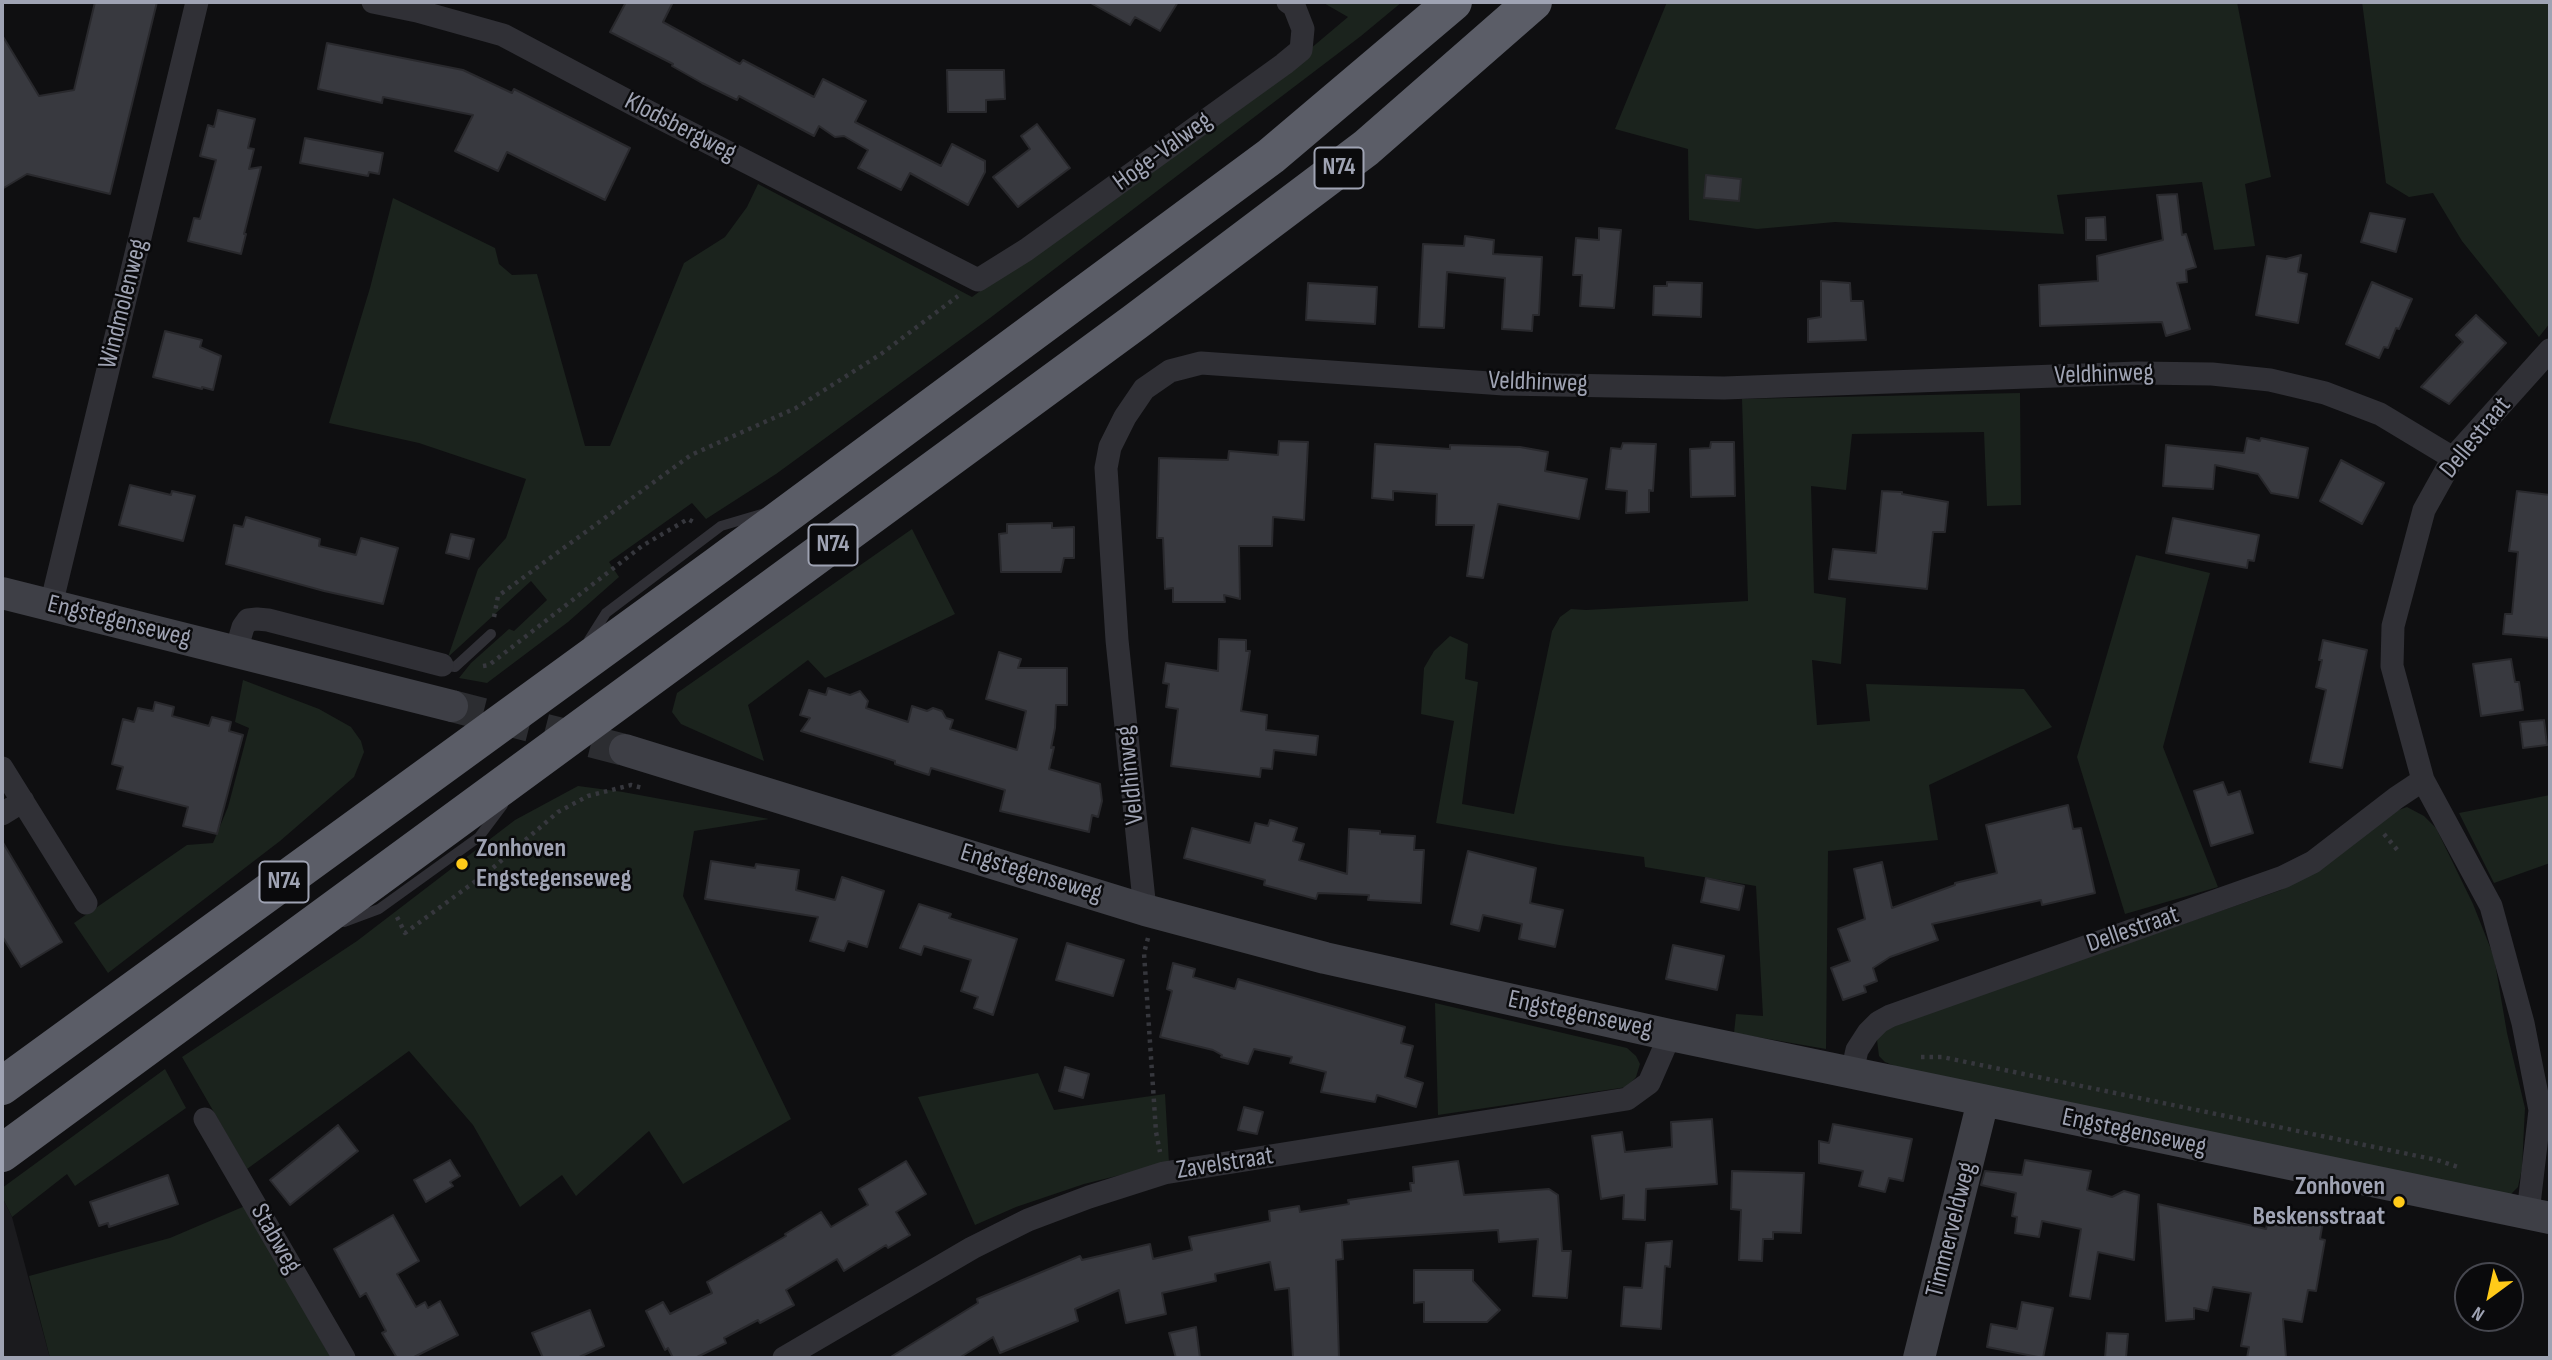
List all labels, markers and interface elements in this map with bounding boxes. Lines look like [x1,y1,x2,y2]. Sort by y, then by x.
street label: Klodsbergweg [619,87,741,169]
street label: Hoge-Valweg [1107,106,1219,198]
road number: N74 [1314,148,1364,188]
street label: Windmolenweg [93,236,155,372]
street label: Veldhinweg [2054,358,2154,392]
street label: Veldhinweg [1488,366,1588,400]
street label: Dellestraat [2434,391,2518,485]
road number: N74 [808,524,858,566]
street label: Engstegenseweg [44,589,194,655]
street label: Veldhinweg [1110,724,1152,826]
place label: Zonhoven Engstegenseweg [476,833,631,894]
street label: Engstegenseweg [956,838,1106,910]
marker: Zonhoven Engstegenseweg [454,856,470,872]
road number: N74 [260,862,308,902]
street label: Dellestraat [2083,900,2183,960]
street label: Engstegenseweg [1505,985,1655,1045]
street label: Engstegenseweg [2059,1103,2209,1163]
street label: Zavelstraat [1174,1141,1276,1187]
street label: Timmerveldweg [1920,1159,1984,1301]
place label: Zonhoven Beskensstraat [2253,1171,2385,1232]
marker: Zonhoven Beskensstraat [2391,1194,2407,1210]
street label: Stabweg [243,1199,307,1279]
north arrow [2454,1262,2524,1332]
text: N [2468,1301,2489,1326]

